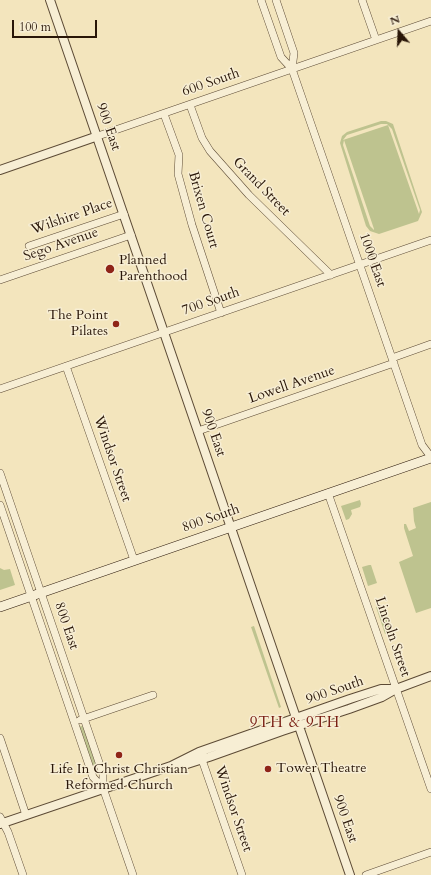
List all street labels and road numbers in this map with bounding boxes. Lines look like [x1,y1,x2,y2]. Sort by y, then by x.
street label: 600 South [180,65,242,101]
street label: 900 East [92,101,124,153]
street label: Grand Street [229,154,293,220]
street label: Brixen Court [184,170,222,250]
street label: Wilshire Place [29,195,115,239]
street label: Sego Avenue [21,224,101,266]
street label: 1000 East [355,231,389,289]
street label: 700 South [180,284,242,320]
street label: Lowell Avenue [247,362,337,408]
street label: 900 East [197,407,229,459]
street label: Windsor Street [89,414,135,504]
street label: 800 South [180,501,242,537]
street label: Lincoln Street [371,595,413,679]
street label: 800 East [50,600,82,652]
street label: 900 South [304,673,366,709]
street label: Windsor Street [210,764,256,854]
street label: 900 East [329,793,361,845]

